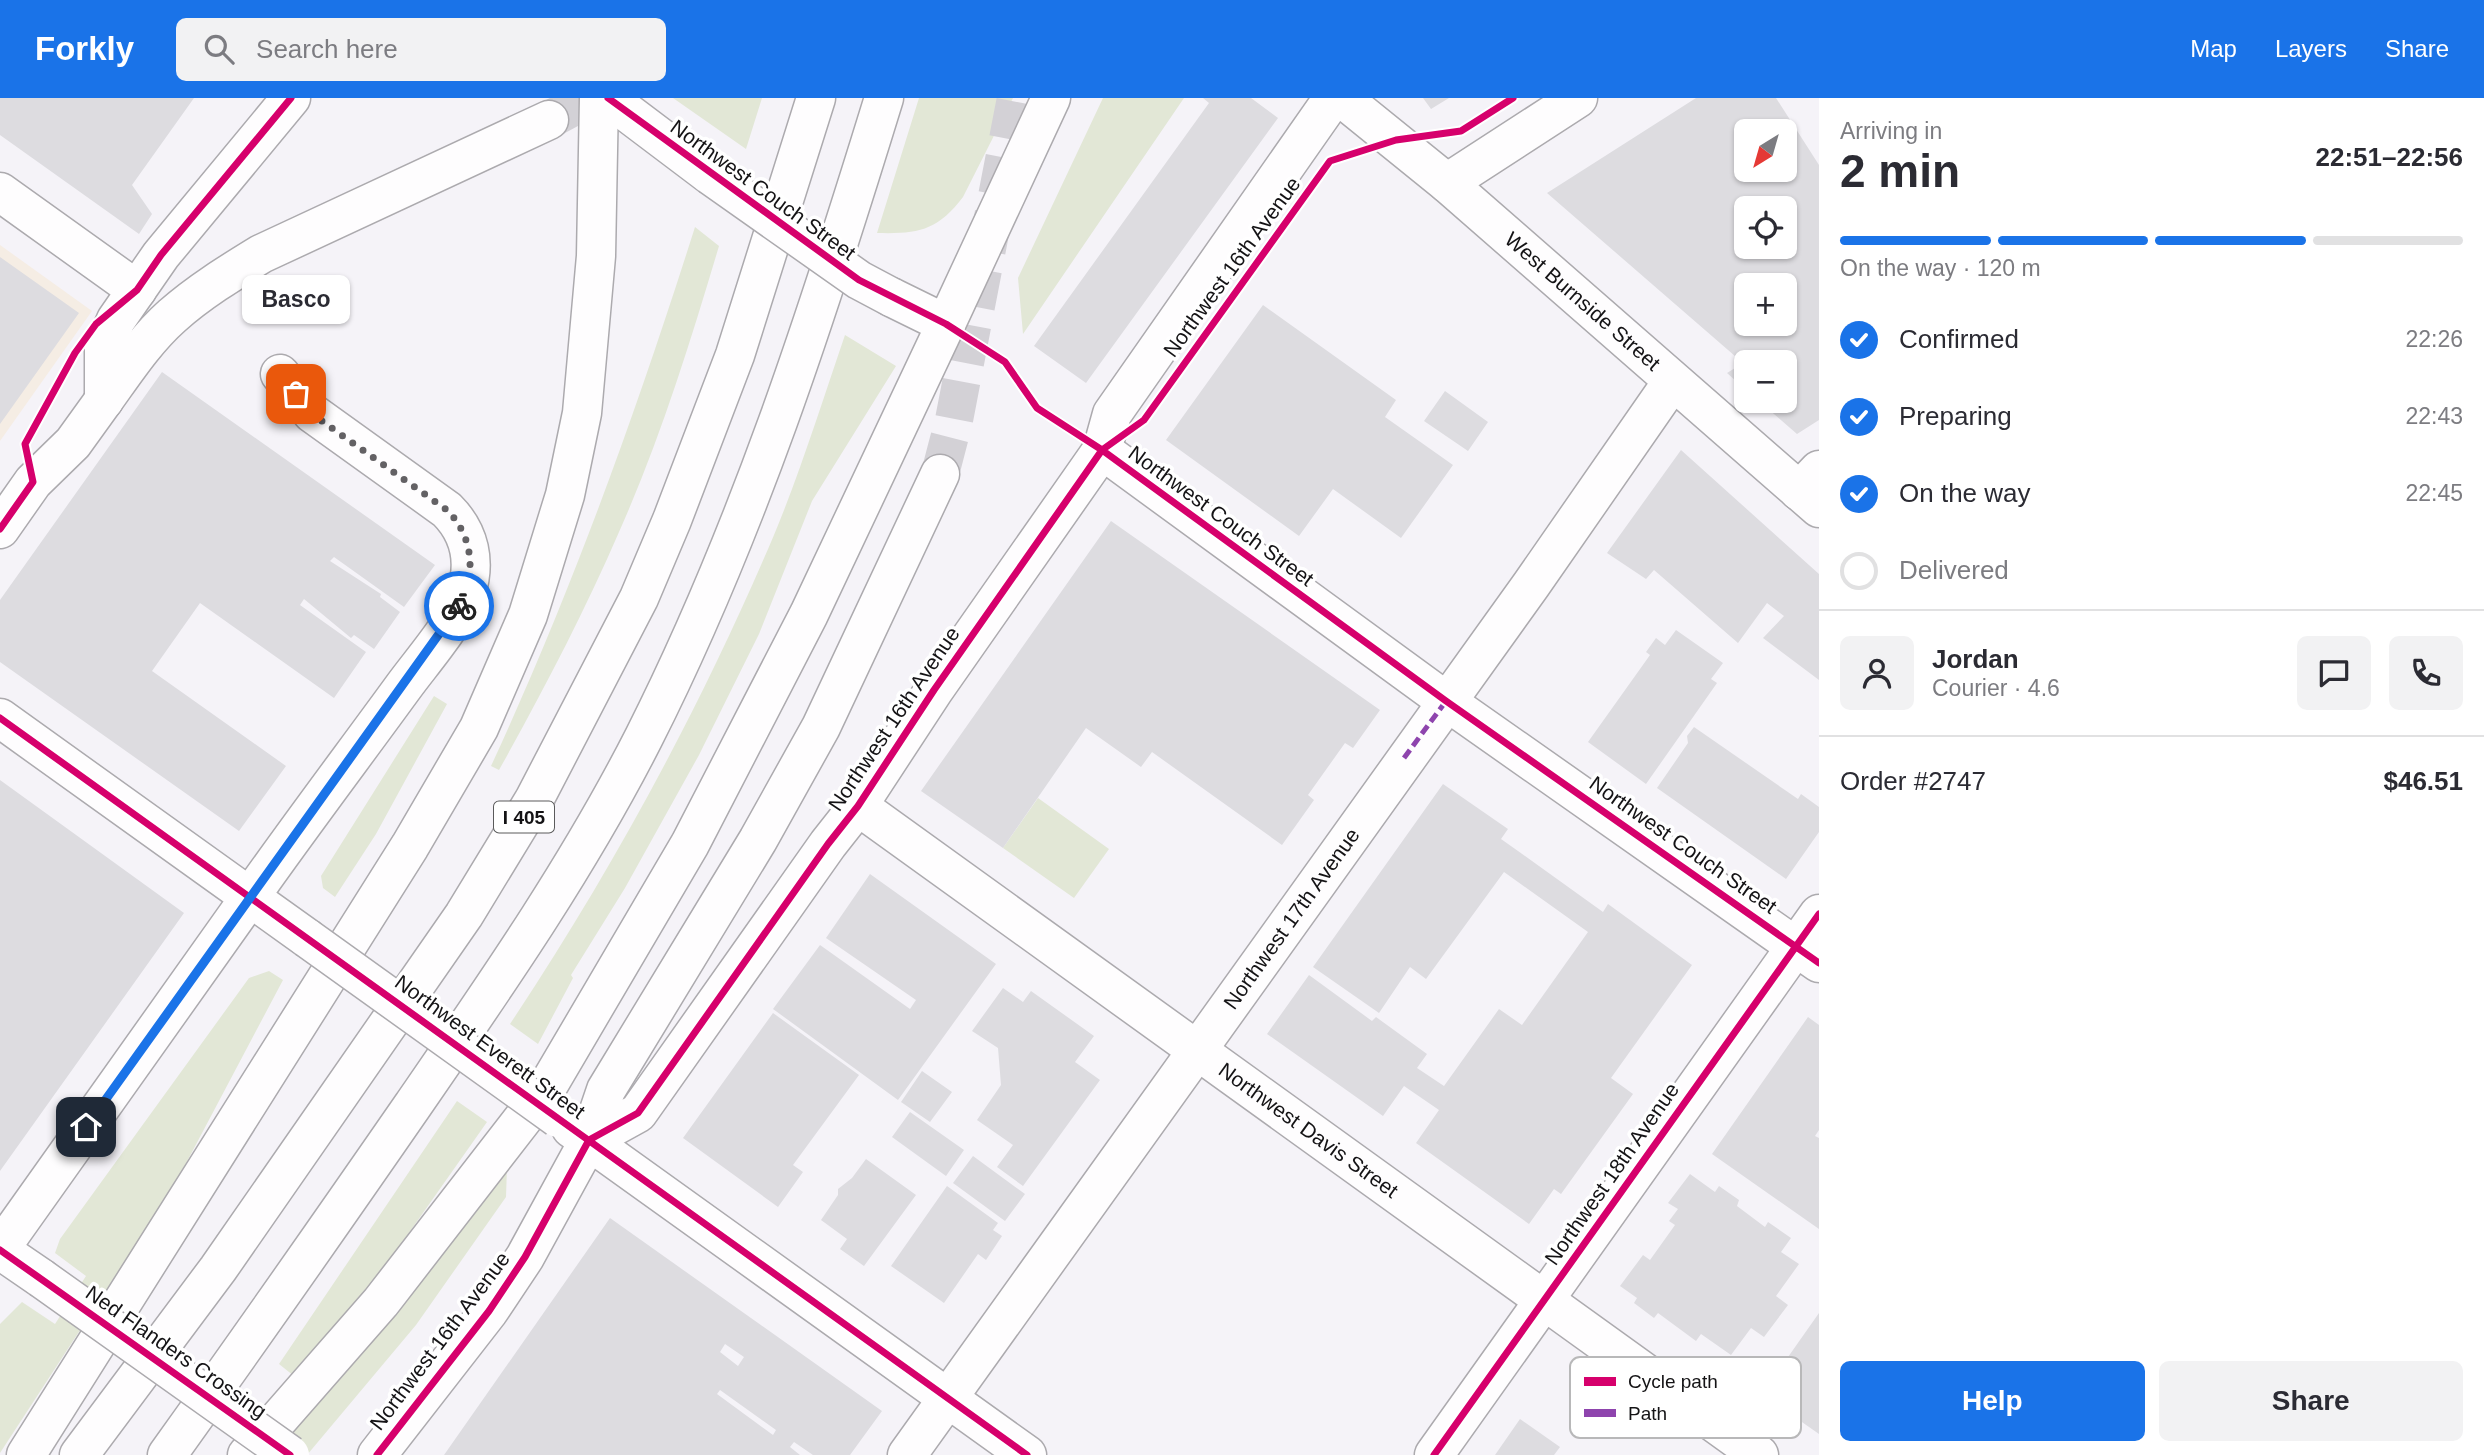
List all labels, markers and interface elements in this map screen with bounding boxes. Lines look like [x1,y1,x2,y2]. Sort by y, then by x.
search box [176,18,666,81]
text: Forkly [35,30,134,67]
icon: search [200,30,238,68]
text: Search here [256,34,398,64]
text: Map [2190,35,2237,62]
text: Layers [2275,35,2347,62]
text: Share [2385,35,2449,62]
street label: Northwest Couch Street [666,115,860,265]
text: Arriving in [1840,118,1942,144]
north arrow [1734,119,1797,182]
map controls [1734,119,1797,413]
text: 22:51–22:56 [2316,142,2463,172]
text: 2 min [1840,145,1960,197]
street label: Northwest 16th Avenue [1159,172,1305,361]
button: locate [1734,196,1797,259]
street label: West Burnside Street [1501,227,1665,375]
text: On the way · 120 m [1840,255,2041,281]
button: + [1734,273,1797,336]
callout: Basco [242,275,350,324]
text: Basco [261,286,331,312]
icon: check [1840,321,1878,359]
text: Confirmed [1899,324,2019,354]
text: 22:26 [2405,326,2463,352]
button: − [1734,350,1797,413]
pin [266,364,326,424]
icon: bag [277,375,315,413]
icon: check [1840,398,1878,436]
text: Preparing [1899,401,2012,431]
text: 22:43 [2405,403,2463,429]
street label: Northwest Couch Street [1124,441,1318,591]
icon: check [1840,475,1878,513]
text: On the way [1899,478,2031,508]
text: 22:45 [2405,480,2463,506]
text: Delivered [1899,555,2009,585]
courier [424,571,494,641]
icon: bike [440,587,478,625]
street label: Northwest 16th Avenue [823,622,964,815]
button: person [1840,636,1914,710]
button: chat [2297,636,2371,710]
button: phone [2389,636,2463,710]
text: Jordan [1932,644,2019,674]
text: Courier · 4.6 [1932,675,2060,701]
text: Order #2747 [1840,766,1986,796]
text: $46.51 [2383,766,2463,796]
street label: Northwest Couch Street [1585,771,1781,918]
road number: I 405 [494,802,554,832]
street label: Northwest 17th Avenue [1219,824,1364,1013]
street label: Northwest Everett Street [391,970,590,1123]
street label: Northwest Davis Street [1215,1058,1403,1202]
street label: Northwest 18th Avenue [1540,1078,1683,1269]
pin [56,1097,116,1157]
icon: home [67,1108,105,1146]
street label: Northwest 16th Avenue [365,1247,514,1434]
street label: Ned Flanders Crossing [82,1281,271,1423]
legend [1570,1357,1801,1438]
button: Help [1840,1361,2145,1441]
button: Share [2159,1361,2463,1441]
text: Cycle path [1628,1371,1718,1392]
text: Path [1628,1403,1667,1424]

